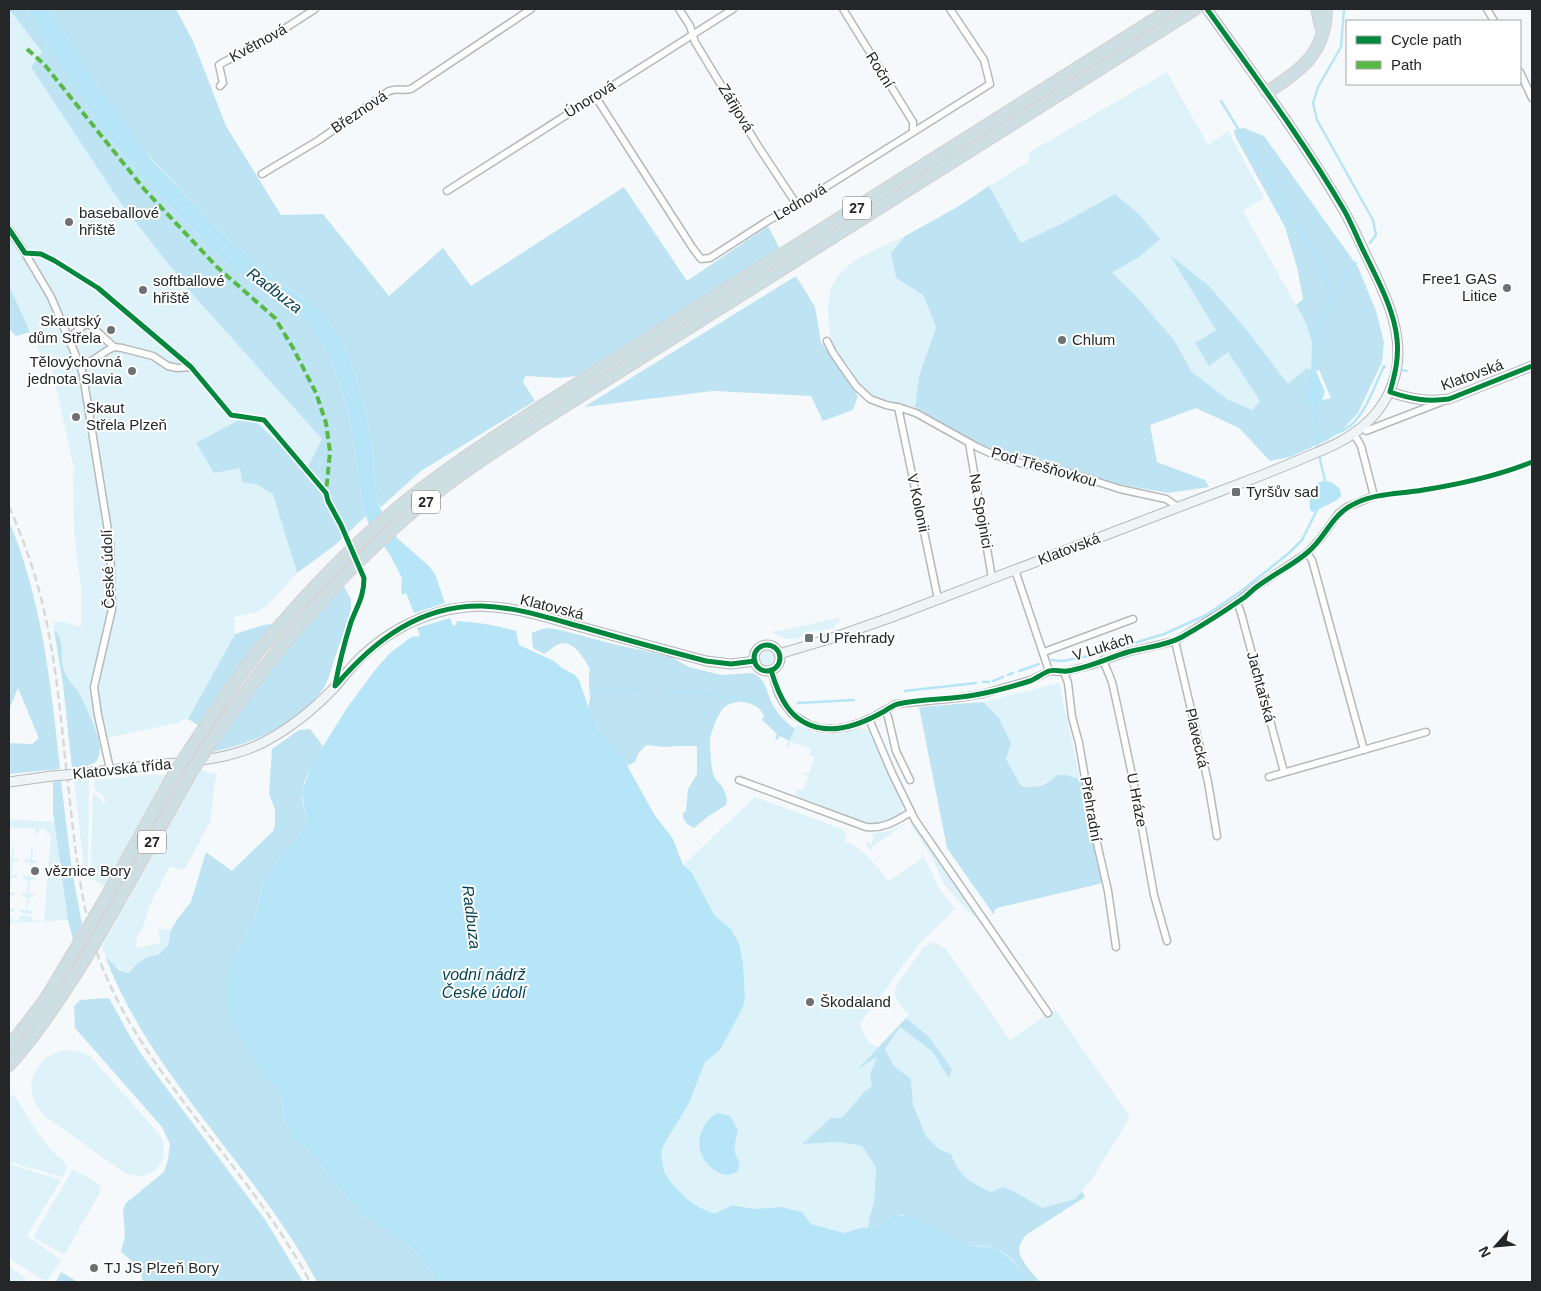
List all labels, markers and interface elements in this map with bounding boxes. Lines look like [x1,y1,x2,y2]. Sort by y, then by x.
street label: Květnová [226,20,290,65]
legend [1346,20,1521,85]
text: Cycle path [1391,31,1462,48]
street label: Roční [863,49,898,92]
text: Path [1391,56,1422,73]
street label: Únorová [561,76,619,121]
street label: Zářijová [715,80,758,136]
street label: Březnová [328,86,390,136]
street label: Lednová [771,179,829,223]
road number: 27 [843,197,871,220]
place label: baseballové hřiště [79,204,159,238]
marker: baseballové hřiště [63,216,75,228]
water label: Radbuza [244,264,305,317]
place label: Free1 GAS Litice [1422,270,1497,304]
place label: softballové hřiště [153,272,225,306]
marker: Free1 GAS Litice [1501,282,1513,294]
marker: softballové hřiště [137,284,149,296]
place label: Skautský dům Střela [28,312,102,346]
marker: Skautský dům Střela [105,324,117,336]
place label: Chlum [1072,331,1115,348]
marker: Chlum [1056,334,1068,346]
place label: Tělovýchovná jednota Slavia [27,353,123,387]
street label: Klatovská [1438,355,1506,394]
marker: Tělovýchovná jednota Slavia [126,365,138,377]
place label: Skaut Střela Plzeň [86,399,167,433]
marker: Skaut Střela Plzeň [70,411,82,423]
street label: Pod Třešňovkou [989,443,1099,490]
street label: V Kolonii [904,472,933,534]
street label: Na Spojnici [967,472,996,550]
place label: Tyršův sad [1246,483,1319,500]
marker: Tyršův sad [1230,486,1242,498]
road number: 27 [412,491,440,514]
street label: České údolí [98,528,117,609]
street label: Klatovská [1035,529,1103,568]
street label: Klatovská [519,590,586,623]
place label: U Přehrady [819,629,895,646]
street label: V Lukách [1070,629,1135,664]
marker: U Přehrady [803,632,815,644]
street label: Jachtařská [1244,650,1279,725]
street label: Plavecká [1182,706,1213,770]
street label: Klatovská třída [72,755,173,782]
street label: U Hráze [1124,771,1151,829]
street label: Přehradní [1077,775,1106,844]
road number: 27 [138,830,166,854]
place label: věznice Bory [45,862,131,879]
marker: věznice Bory [29,865,41,877]
water label: Radbuza [459,884,484,950]
water label: vodní nádrž České údolí [442,966,528,1001]
place label: Škodaland [820,993,891,1010]
marker: Škodaland [804,996,816,1008]
north arrow [1471,1221,1521,1271]
text: N [1475,1244,1494,1260]
place label: TJ JS Plzeň Bory [104,1259,220,1276]
marker: TJ JS Plzeň Bory [88,1262,100,1274]

